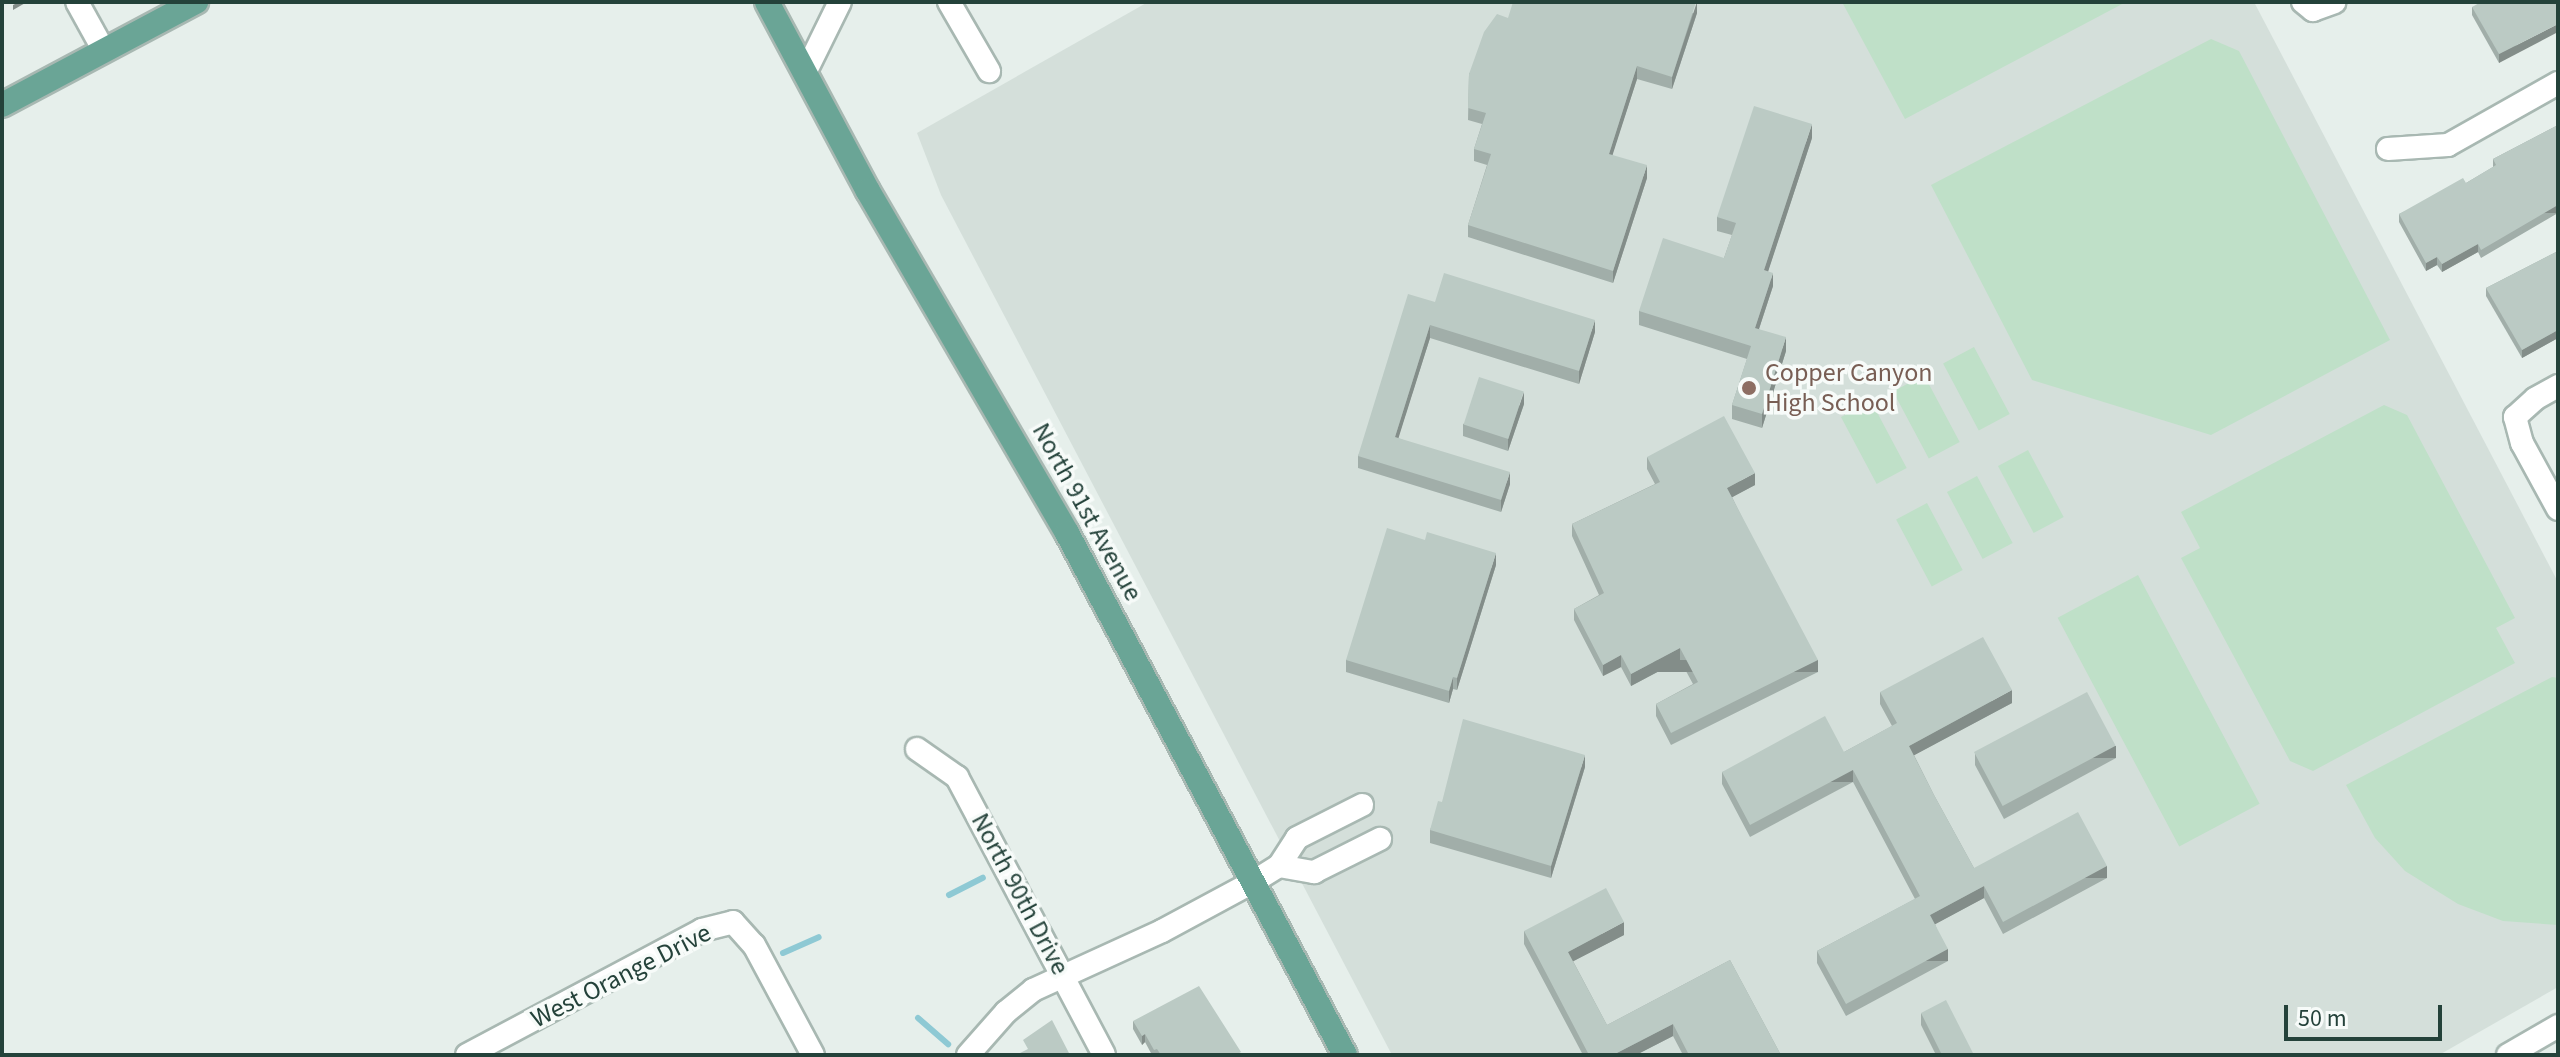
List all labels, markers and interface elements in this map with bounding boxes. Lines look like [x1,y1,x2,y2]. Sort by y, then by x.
place label: Copper Canyon High School [1765,357,1932,418]
marker: Copper Canyon High School [1740,379,1758,397]
street label: North 91st Avenue [1025,418,1149,606]
street label: North 90th Drive [964,808,1076,980]
street label: West Orange Drive [526,917,716,1035]
scale bar [2288,989,2446,1039]
text: 50 m [2298,1001,2347,1036]

